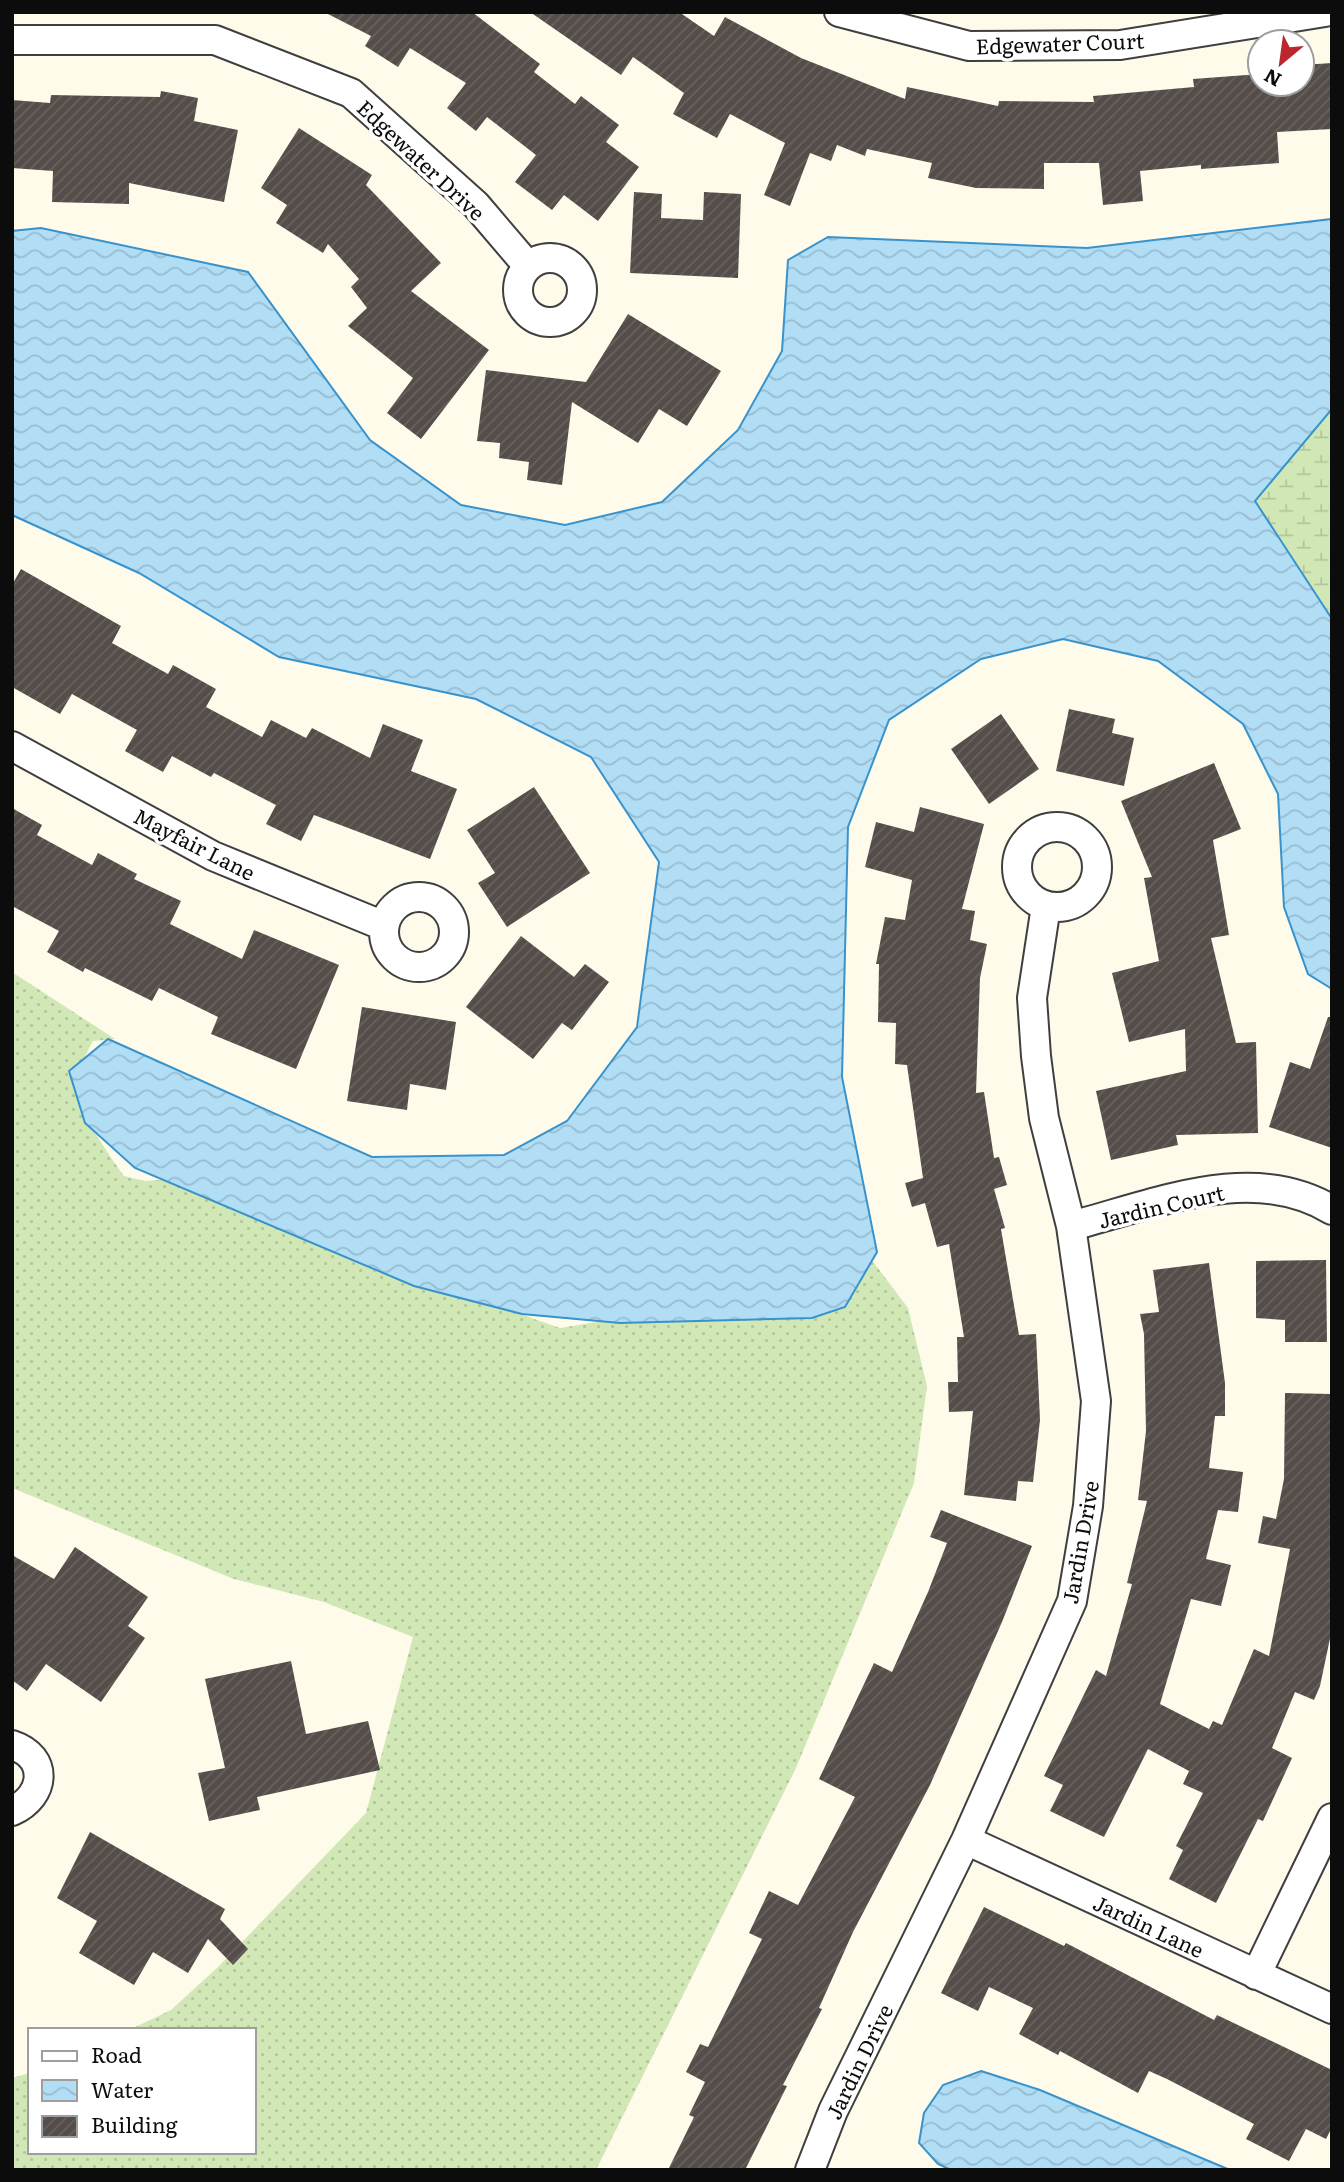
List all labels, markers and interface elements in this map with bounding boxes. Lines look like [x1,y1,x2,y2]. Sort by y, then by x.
street label: Edgewater Court [975,24,1145,60]
north arrow [1246,28,1316,98]
text: N [1258,63,1286,95]
street label: Edgewater Drive [351,91,493,227]
street label: Mayfair Lane [129,799,261,887]
street label: Jardin Court [1095,1175,1227,1235]
street label: Jardin Drive [1053,1478,1105,1606]
street label: Jardin Lane [1089,1886,1209,1964]
street label: Jardin Drive [817,1998,899,2124]
legend [28,2028,256,2154]
text: Road [91,2038,142,2069]
text: Water [91,2073,153,2104]
text: Building [91,2108,178,2139]

